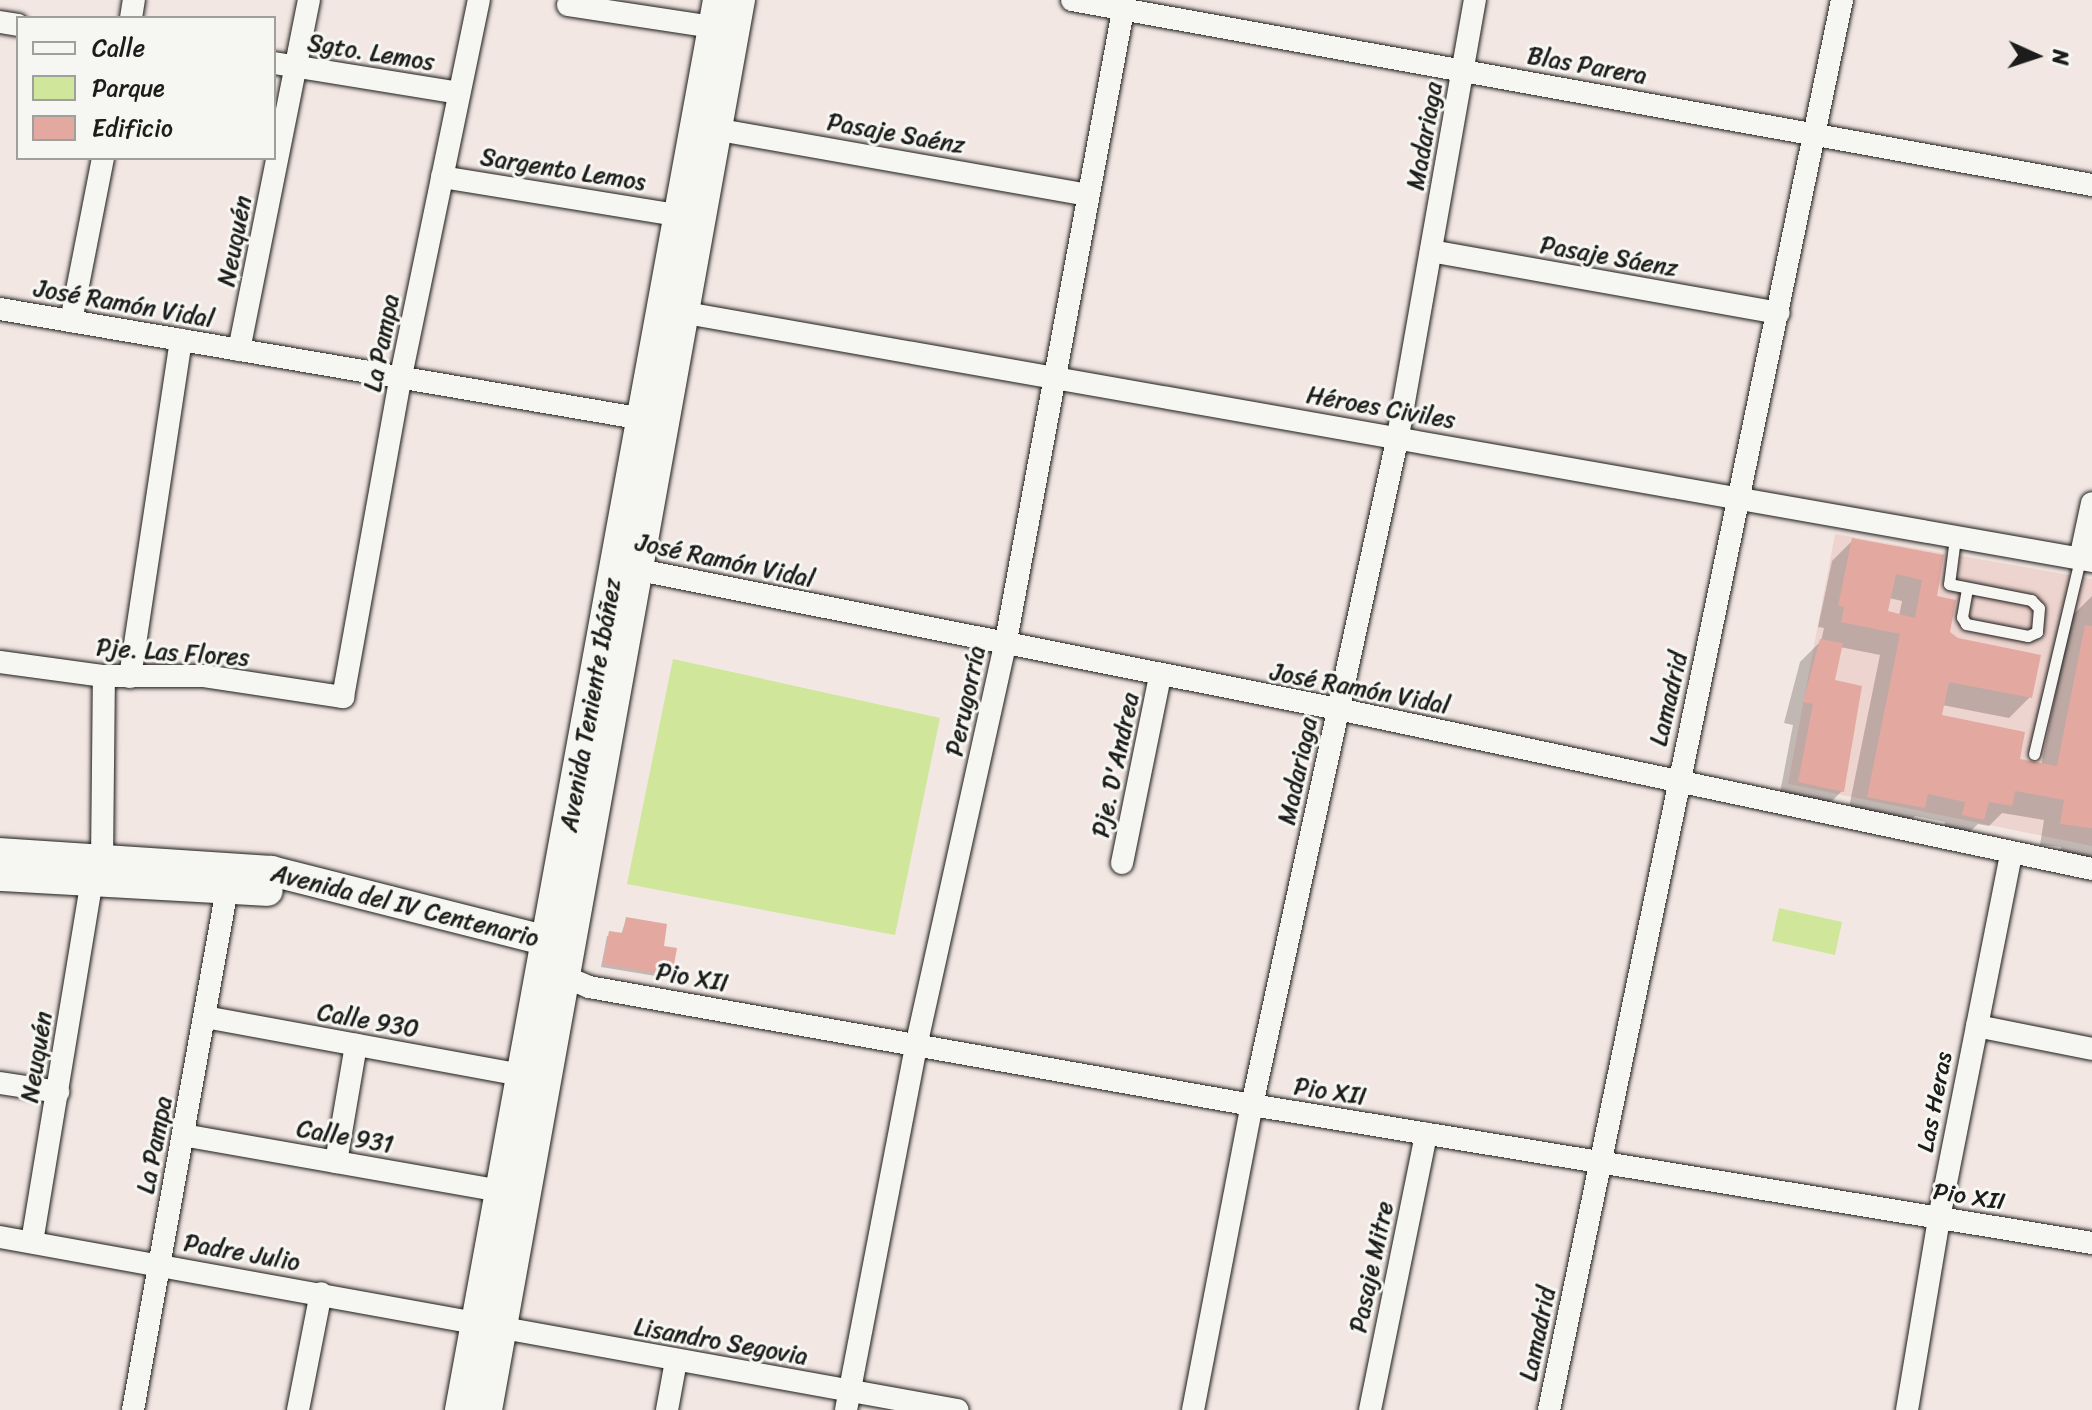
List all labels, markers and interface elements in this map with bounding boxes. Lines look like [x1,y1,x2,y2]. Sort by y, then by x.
legend [16,16,276,160]
north arrow [1996,16,2076,96]
text: Calle [92,27,145,69]
street label: Sgto. Lemos [305,29,437,77]
street label: Blas Parera [1524,41,1650,91]
text: N [2041,49,2080,66]
text: Parque [92,67,165,109]
street label: Madariaga [1401,80,1449,192]
text: Edificio [92,107,173,149]
street label: Pasaje Saénz [825,108,967,160]
street label: Sargento Lemos [478,143,648,197]
street label: Neuquén [212,193,258,289]
street label: Pasaje Sáenz [1538,231,1680,283]
street label: José Ramón Vidal [32,274,216,334]
street label: La Pampa [358,292,406,394]
street label: Héroes Civiles [1305,381,1457,435]
street label: José Ramón Vidal [633,528,817,594]
street label: Avenida Teniente Ibáñez [555,576,627,834]
street label: Pje. Las Flores [96,633,250,673]
street label: Perugorría [940,643,992,759]
street label: Lamadrid [1644,649,1694,749]
street label: José Ramón Vidal [1268,658,1452,720]
street label: Pje. D'Andrea [1087,690,1145,840]
street label: Madariaga [1273,715,1323,827]
street label: Avenida del IV Centenario [268,859,542,953]
street label: Pio XII [654,958,730,998]
street label: Calle 930 [315,998,421,1044]
street label: Neuquén [16,1009,58,1105]
street label: Las Heras [1911,1049,1959,1155]
street label: Pio XII [1292,1072,1368,1112]
street label: La Pampa [131,1094,179,1196]
street label: Calle 931 [294,1114,396,1160]
street label: Pio XII [1931,1177,2007,1217]
street label: Pasaje Mitre [1344,1198,1400,1336]
street label: Padre Julio [182,1229,302,1277]
street label: Lamadrid [1514,1284,1562,1384]
street label: Lisandro Segovia [632,1313,810,1371]

